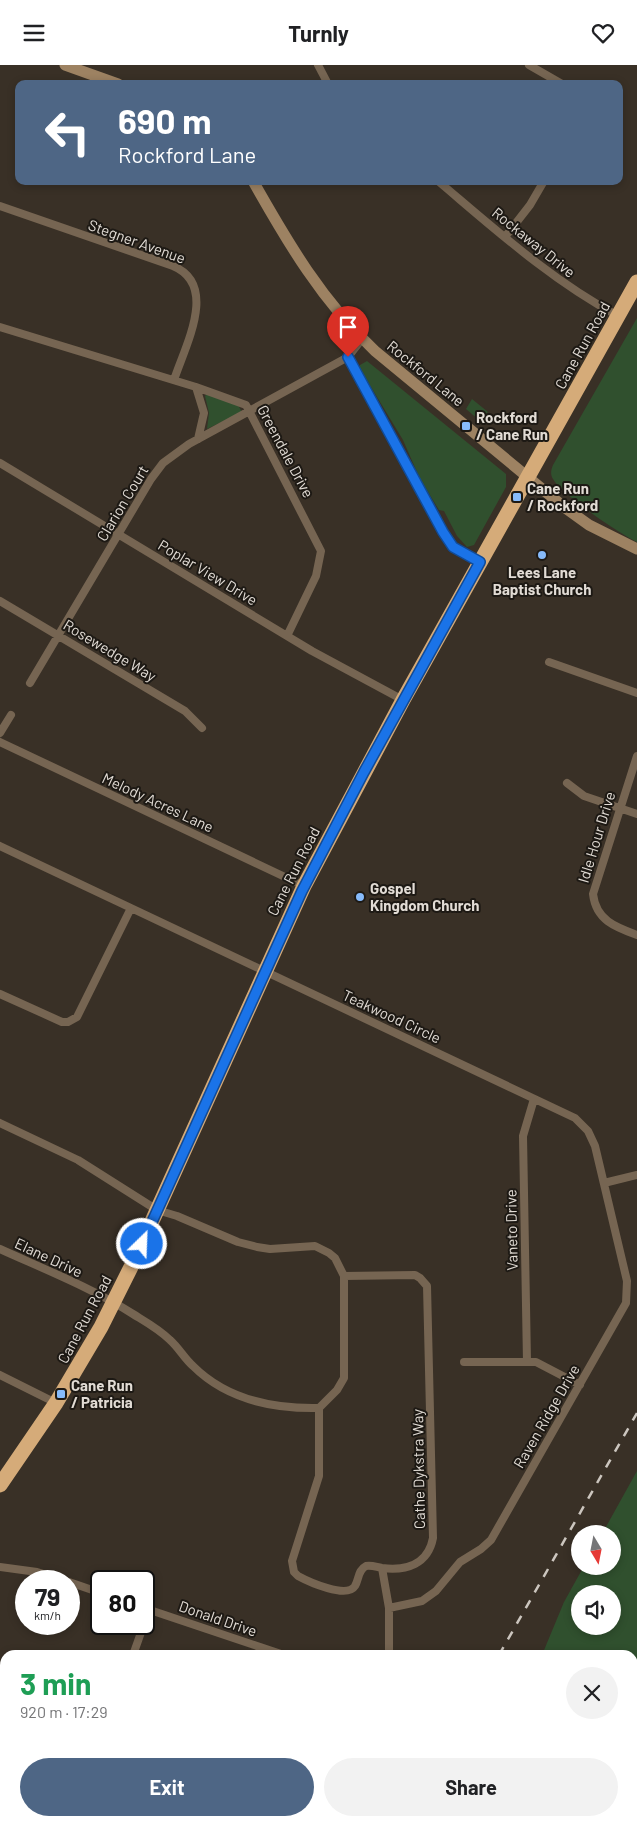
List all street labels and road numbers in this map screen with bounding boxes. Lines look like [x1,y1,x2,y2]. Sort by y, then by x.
street label: Rockaway Drive [489,203,579,281]
street label: Stegner Avenue [86,215,188,267]
street label: Cane Run Road [551,298,613,392]
street label: Rockford Lane [384,336,468,410]
street label: Greendale Drive [254,402,318,500]
street label: Clarion Court [92,462,152,544]
street label: Poplar View Drive [155,535,261,609]
street label: Rosewedge Way [60,615,160,685]
street label: Melody Acres Lane [99,768,217,836]
street label: Idle Hour Drive [574,789,618,885]
street label: Cane Run Road [263,824,323,918]
street label: Teakwood Circle [340,985,444,1047]
street label: Vaneto Drive [501,1189,521,1271]
street label: Elane Drive [12,1234,86,1280]
street label: Cane Run Road [53,1272,115,1366]
street label: Raven Ridge Drive [509,1361,583,1471]
street label: Cathe Dykstra Way [408,1409,428,1529]
street label: Donald Drive [177,1596,259,1640]

